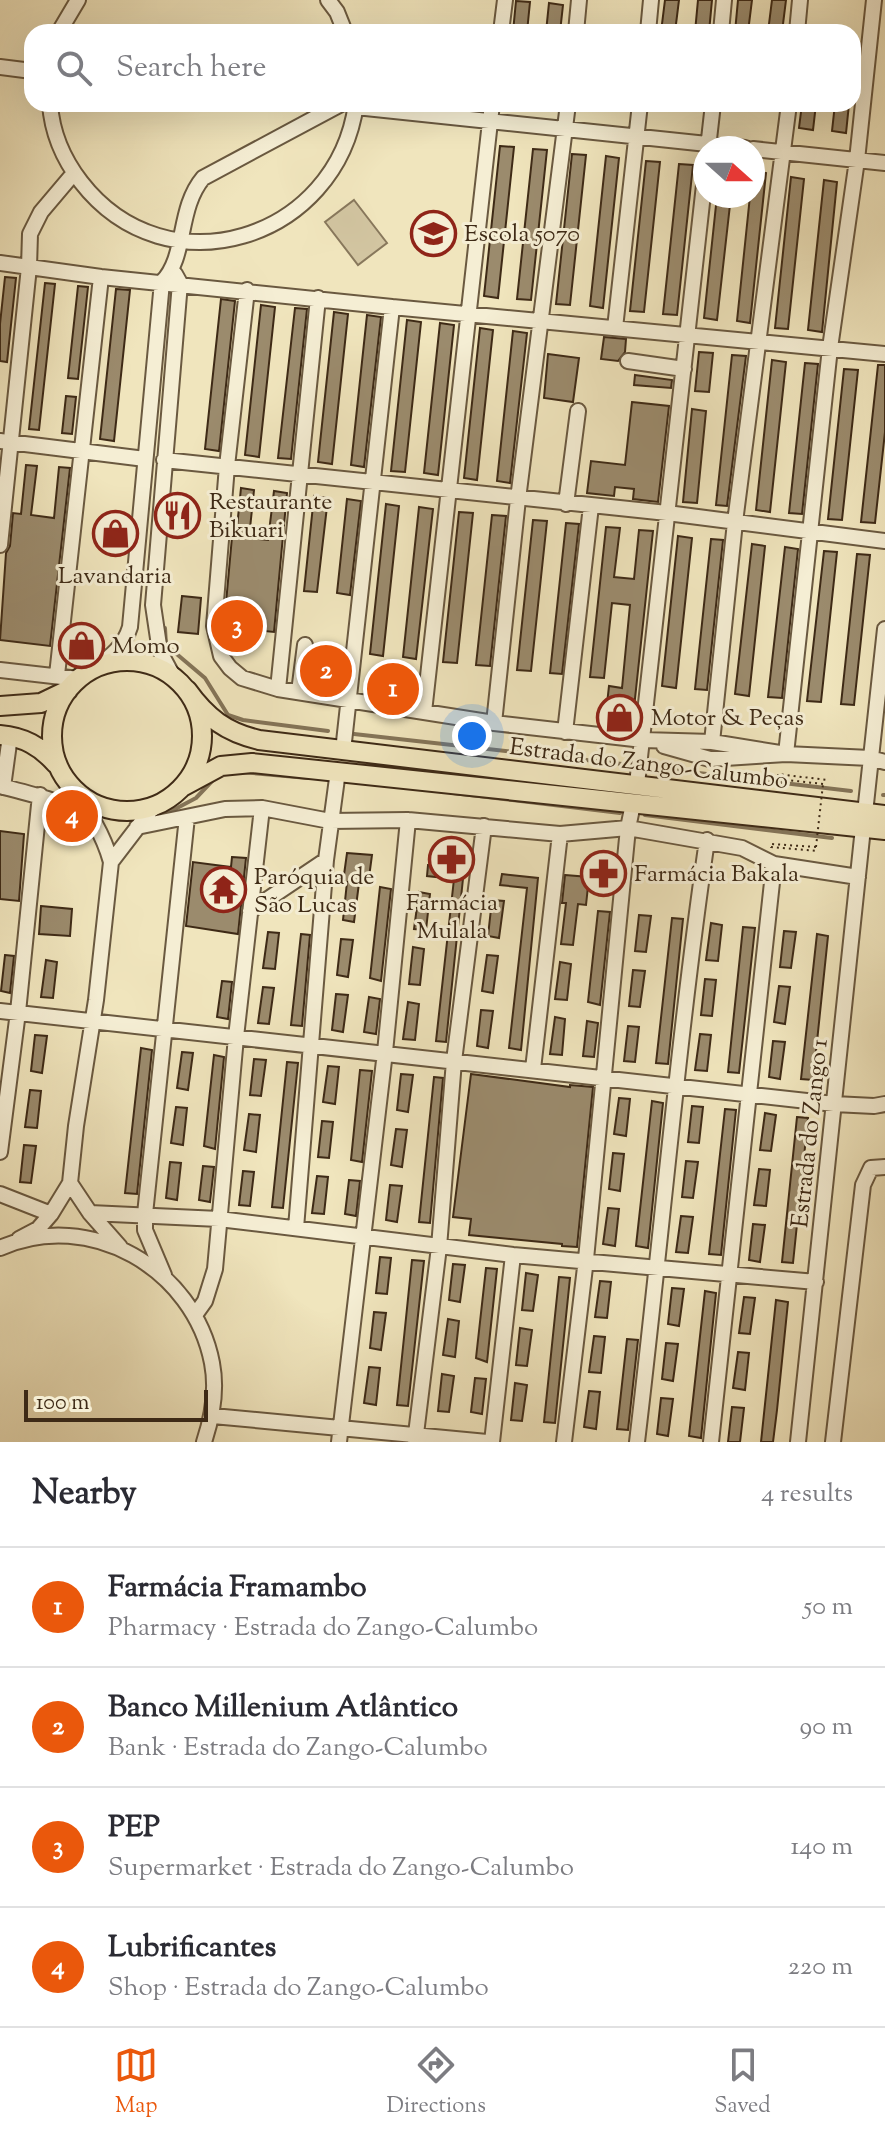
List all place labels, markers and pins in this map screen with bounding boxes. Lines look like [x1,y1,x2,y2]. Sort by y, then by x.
school or university icon: Escola 5070 [409,209,457,257]
place label: Escola 5070 [464,218,580,252]
place label: Restaurante Bikuari [209,486,332,548]
restaurant icon: Restaurante Bikuari [154,491,202,539]
shop icon: Lavandaria [91,509,139,557]
place label: Lavandaria [58,560,172,594]
pin: 3 [211,596,263,656]
shop icon: Momo [57,621,105,669]
place label: Momo [112,630,180,664]
pin: 2 [300,641,352,701]
pin: 1 [367,659,419,719]
shop icon: Motor & Peças [596,693,644,741]
place label: Motor & Peças [651,702,804,736]
pin: 4 [46,786,98,846]
pharmacy icon: Farmácia Mulala [428,836,476,884]
pharmacy icon: Farmácia Bakala [579,849,627,897]
place label: Farmácia Bakala [634,858,799,892]
place label: Paróquia de São Lucas [254,861,375,923]
temple icon: Paróquia de São Lucas [199,866,247,914]
place label: Farmácia Mulala [406,887,498,949]

